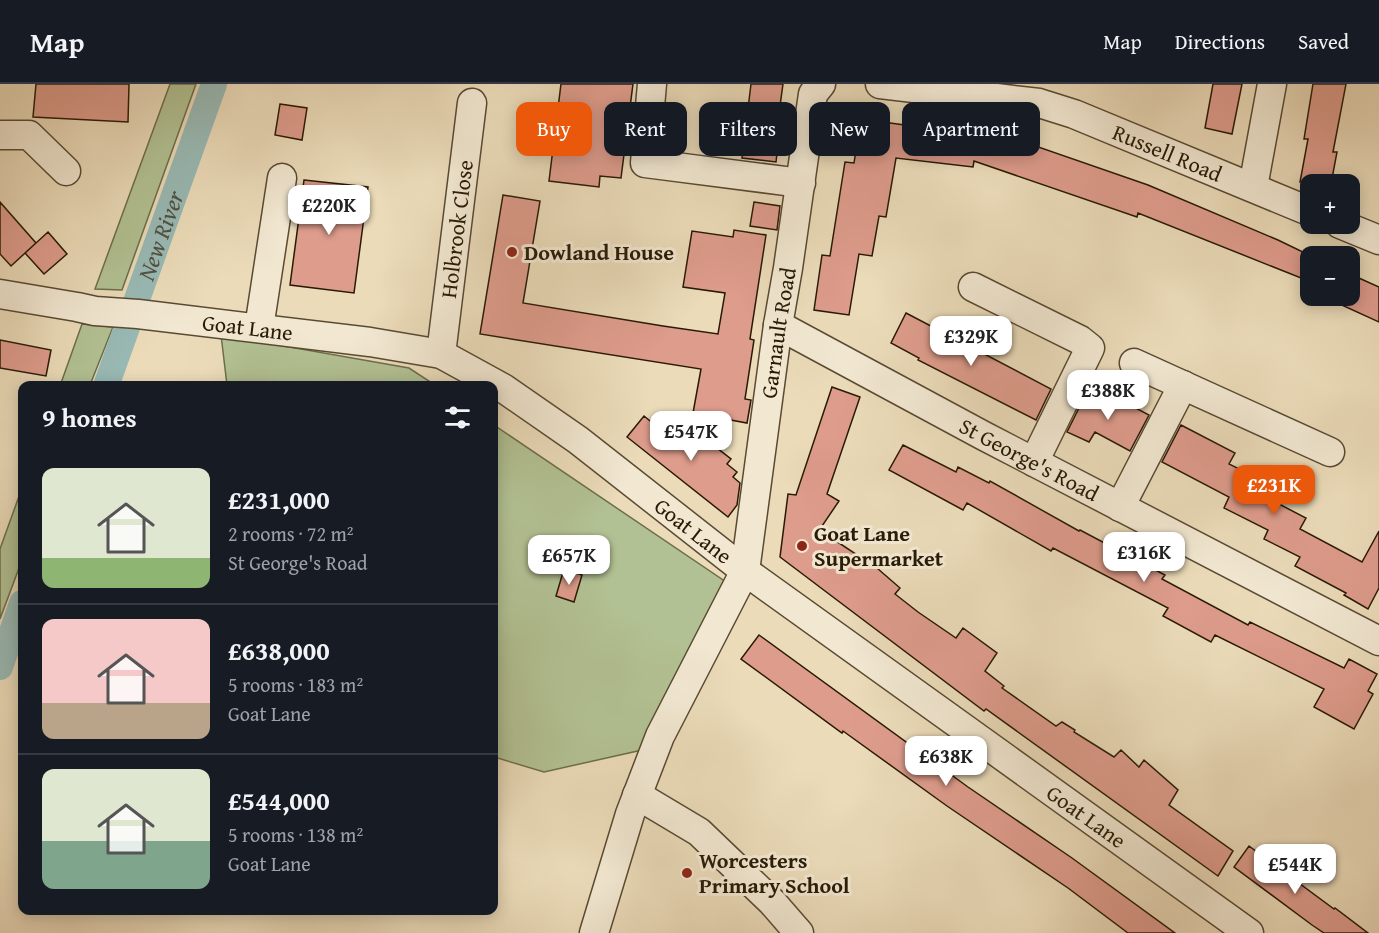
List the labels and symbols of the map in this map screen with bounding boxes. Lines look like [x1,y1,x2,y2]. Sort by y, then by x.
street label: Russell Road [1108,116,1227,190]
street label: Holbrook Close [432,158,481,300]
water label: New River [127,185,192,286]
pin: £220K [287,185,371,236]
place label: Dowland House [524,236,674,268]
marker: Dowland House [505,245,519,259]
street label: Garnault Road [752,265,804,400]
street label: Goat Lane [200,306,295,349]
pin: £329K [929,316,1013,367]
pin: £388K [1066,370,1150,421]
street label: St George's Road [954,410,1105,509]
pin: £547K [649,411,733,462]
pin: £231K [1232,465,1316,516]
street label: Goat Lane [648,490,739,571]
place label: Goat Lane Supermarket [814,517,944,574]
pin: £316K [1102,532,1186,583]
pin: £657K [527,535,611,586]
marker: Goat Lane Supermarket [795,539,809,553]
pin: £638K [904,736,988,787]
street label: Goat Lane [1040,777,1133,856]
place label: Worcesters Primary School [699,844,850,901]
pin: £544K [1253,844,1337,895]
marker: Worcesters Primary School [680,866,694,880]

